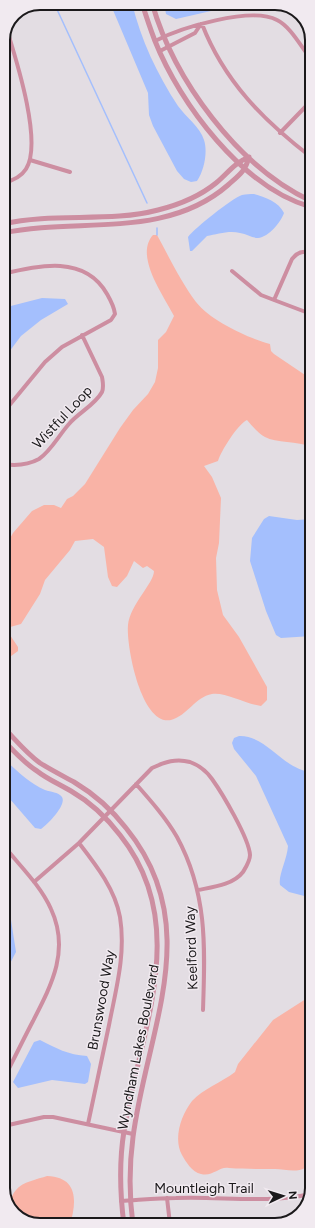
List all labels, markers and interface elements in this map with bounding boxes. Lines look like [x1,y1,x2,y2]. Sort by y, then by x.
street label: Wistful Loop [29,382,96,452]
street label: Keelford Way [182,905,201,990]
street label: Brunswood Way [84,948,119,1052]
street label: Wyndham Lakes Boulevard [114,963,163,1131]
north arrow [263,1176,303,1216]
street label: Mountleigh Trail [154,1180,254,1197]
text: N [286,1191,299,1200]

